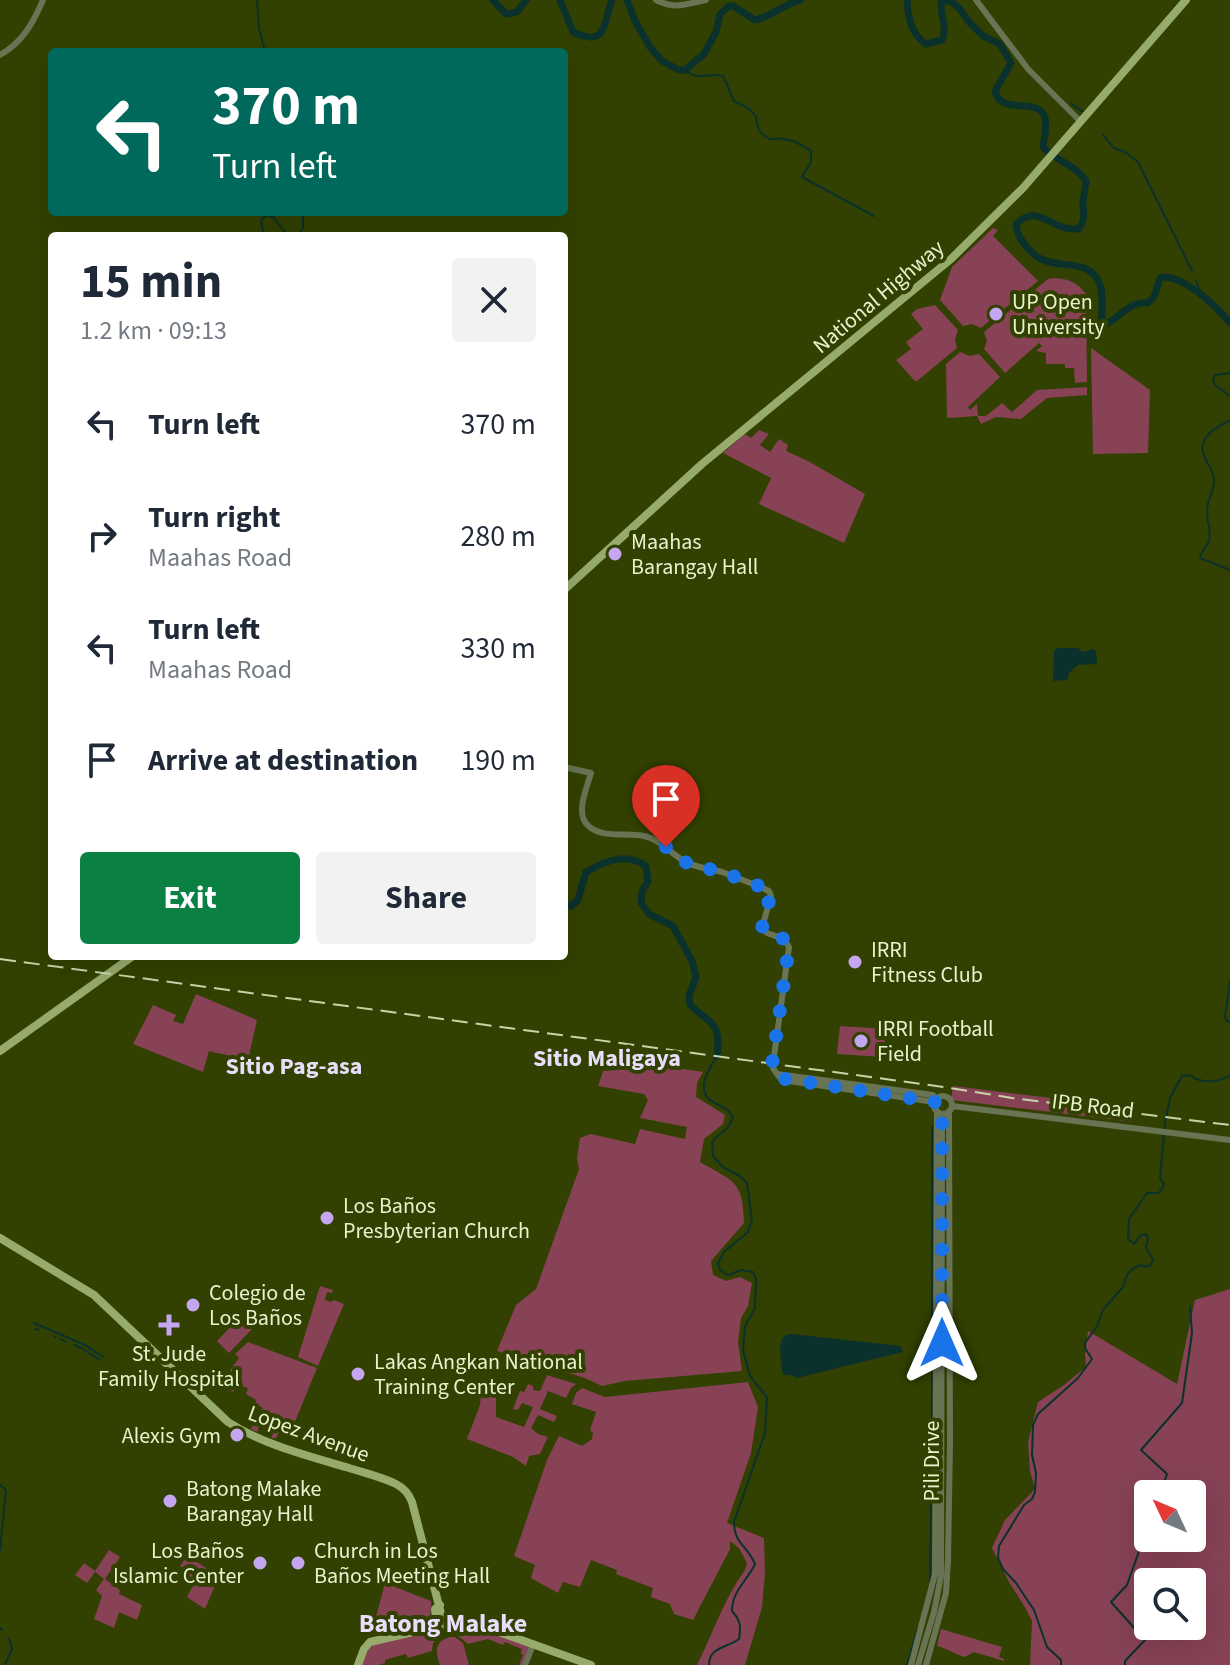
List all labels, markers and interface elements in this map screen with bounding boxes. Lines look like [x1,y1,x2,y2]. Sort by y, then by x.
text: 370 m [212,67,360,146]
icon: left [80,80,184,184]
text: Turn left [212,141,337,192]
street label: National Highway [806,232,952,361]
text: 15 min [80,248,222,316]
button: close [452,258,536,342]
place label: UP Open University [1012,286,1105,343]
marker: UP Open University [987,305,1005,323]
text: 1.2 km · 09:13 [80,312,227,349]
icon: left [80,402,124,446]
text: Turn left [148,403,260,446]
text: 370 m [460,403,536,446]
text: Turn right [148,496,280,539]
icon: right [80,514,124,558]
text: 280 m [460,515,536,558]
place label: Maahas Barangay Hall [631,526,758,583]
text: Maahas Road [148,539,292,576]
marker: Maahas Barangay Hall [606,545,624,563]
text: Turn left [148,608,260,651]
icon: left [80,626,124,670]
text: 330 m [460,627,536,670]
text: Maahas Road [148,651,292,688]
icon: arrive [80,738,124,782]
text: Arrive at destination [148,739,418,782]
text: 190 m [460,739,536,782]
pin [632,765,700,847]
icon: arrive [644,777,688,821]
button: Exit [80,852,300,944]
button: Share [316,852,536,944]
place label: IRRI Fitness Club [871,934,983,991]
marker: IRRI Fitness Club [846,953,864,971]
place label: IRRI Football Field [877,1013,994,1070]
marker: IRRI Football Field [852,1032,870,1050]
district label: Sitio Maligaya [533,1041,681,1076]
district label: Sitio Pag-asa [226,1049,362,1084]
street label: IPB Road [1050,1085,1136,1127]
place label: Los Baños Presbyterian Church [343,1190,530,1247]
marker: Los Baños Presbyterian Church [318,1209,336,1227]
place label: Colegio de Los Baños [209,1277,306,1334]
marker: Colegio de Los Baños [184,1296,202,1314]
position arrow [900,1301,984,1385]
marker: St. Jude Family Hospital [158,1314,180,1336]
place label: St. Jude Family Hospital [98,1338,240,1395]
place label: Lakas Angkan National Training Center [374,1346,583,1403]
marker: Lakas Angkan National Training Center [349,1365,367,1383]
street label: Lopez Avenue [243,1397,374,1471]
place label: Alexis Gym [122,1420,221,1452]
street label: Pili Drive [916,1420,948,1501]
marker: Alexis Gym [228,1426,246,1444]
place label: Batong Malake Barangay Hall [186,1473,322,1530]
north arrow [1134,1480,1206,1552]
map controls [1134,1480,1206,1640]
marker: Batong Malake Barangay Hall [161,1492,179,1510]
place label: Los Baños Islamic Center [113,1535,244,1592]
place label: Church in Los Baños Meeting Hall [314,1535,490,1592]
marker: Los Baños Islamic Center [251,1554,269,1572]
marker: Church in Los Baños Meeting Hall [289,1554,307,1572]
button: search [1134,1568,1206,1640]
district label: Batong Malake [359,1605,527,1642]

